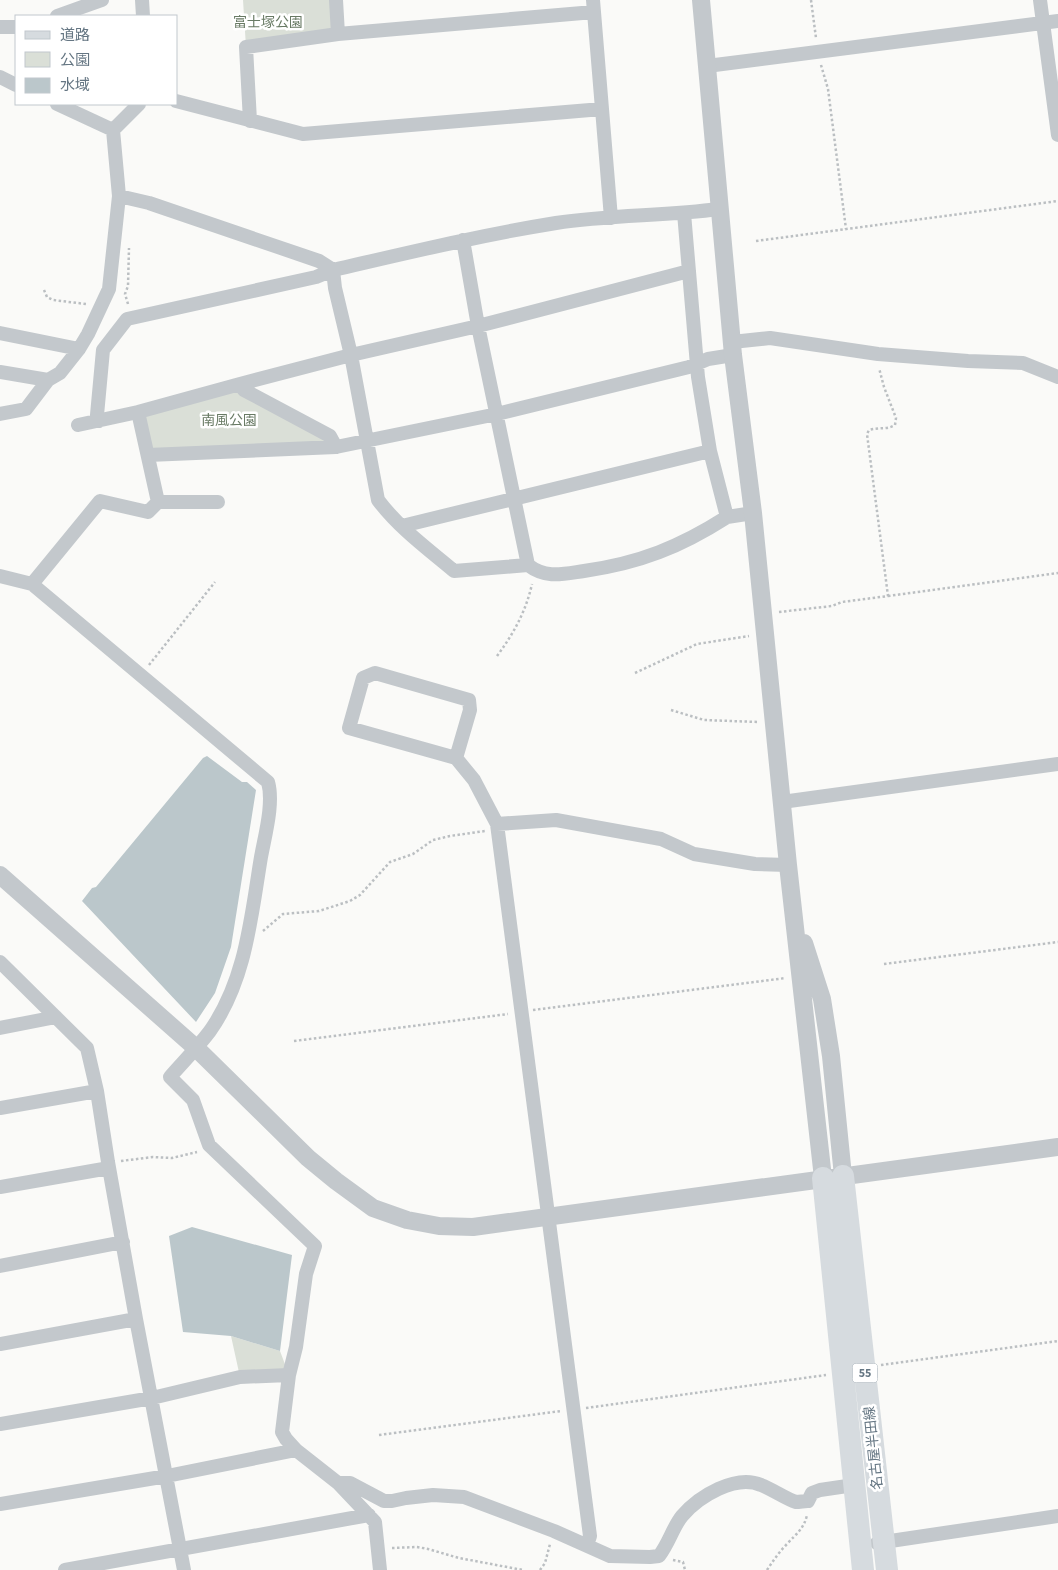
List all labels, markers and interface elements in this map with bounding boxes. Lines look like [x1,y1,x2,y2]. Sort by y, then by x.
park label: 富士塚公園 [233,13,303,33]
legend [15,15,178,105]
text: 道路 [60,25,90,46]
text: 公園 [60,50,90,71]
text: 水域 [60,75,90,96]
park label: 南風公園 [201,411,257,431]
road number: 55 [852,1364,878,1382]
street label: 名古屋半田線 [860,1405,888,1491]

